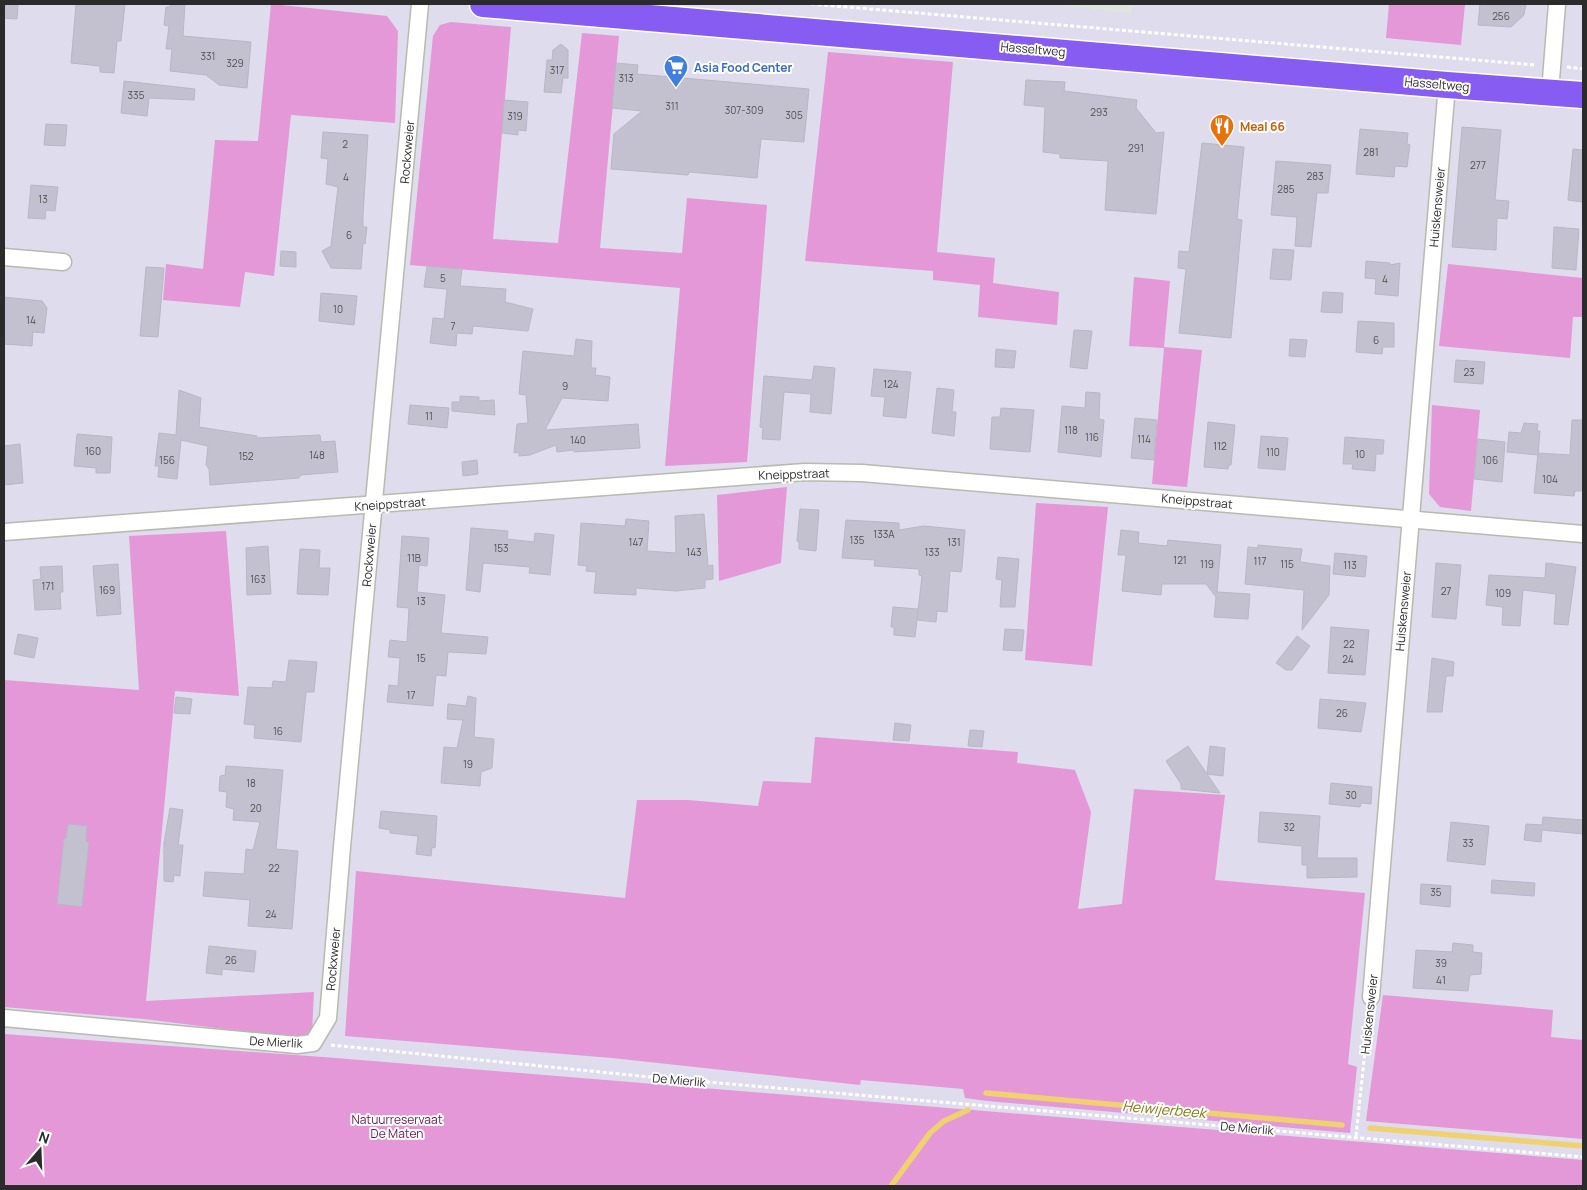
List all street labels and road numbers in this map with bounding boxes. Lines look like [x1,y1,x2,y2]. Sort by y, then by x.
street label: Hasseltweg [1000,38,1066,60]
street label: Hasseltweg [1404,73,1470,95]
street label: Rockxweier [396,119,418,184]
street label: Huiskensweier [1425,166,1449,248]
street label: Kneippstraat [758,464,830,484]
street label: Kneippstraat [1161,489,1234,513]
street label: Kneippstraat [354,493,426,515]
street label: Rockxweier [358,522,380,587]
street label: Huiskensweier [1391,570,1415,652]
street label: Rockxweier [322,926,344,991]
street label: Huiskensweier [1356,972,1382,1055]
street label: De Mierlik [249,1032,304,1052]
street label: De Mierlik [652,1069,707,1091]
street label: De Mierlik [1220,1117,1275,1139]

